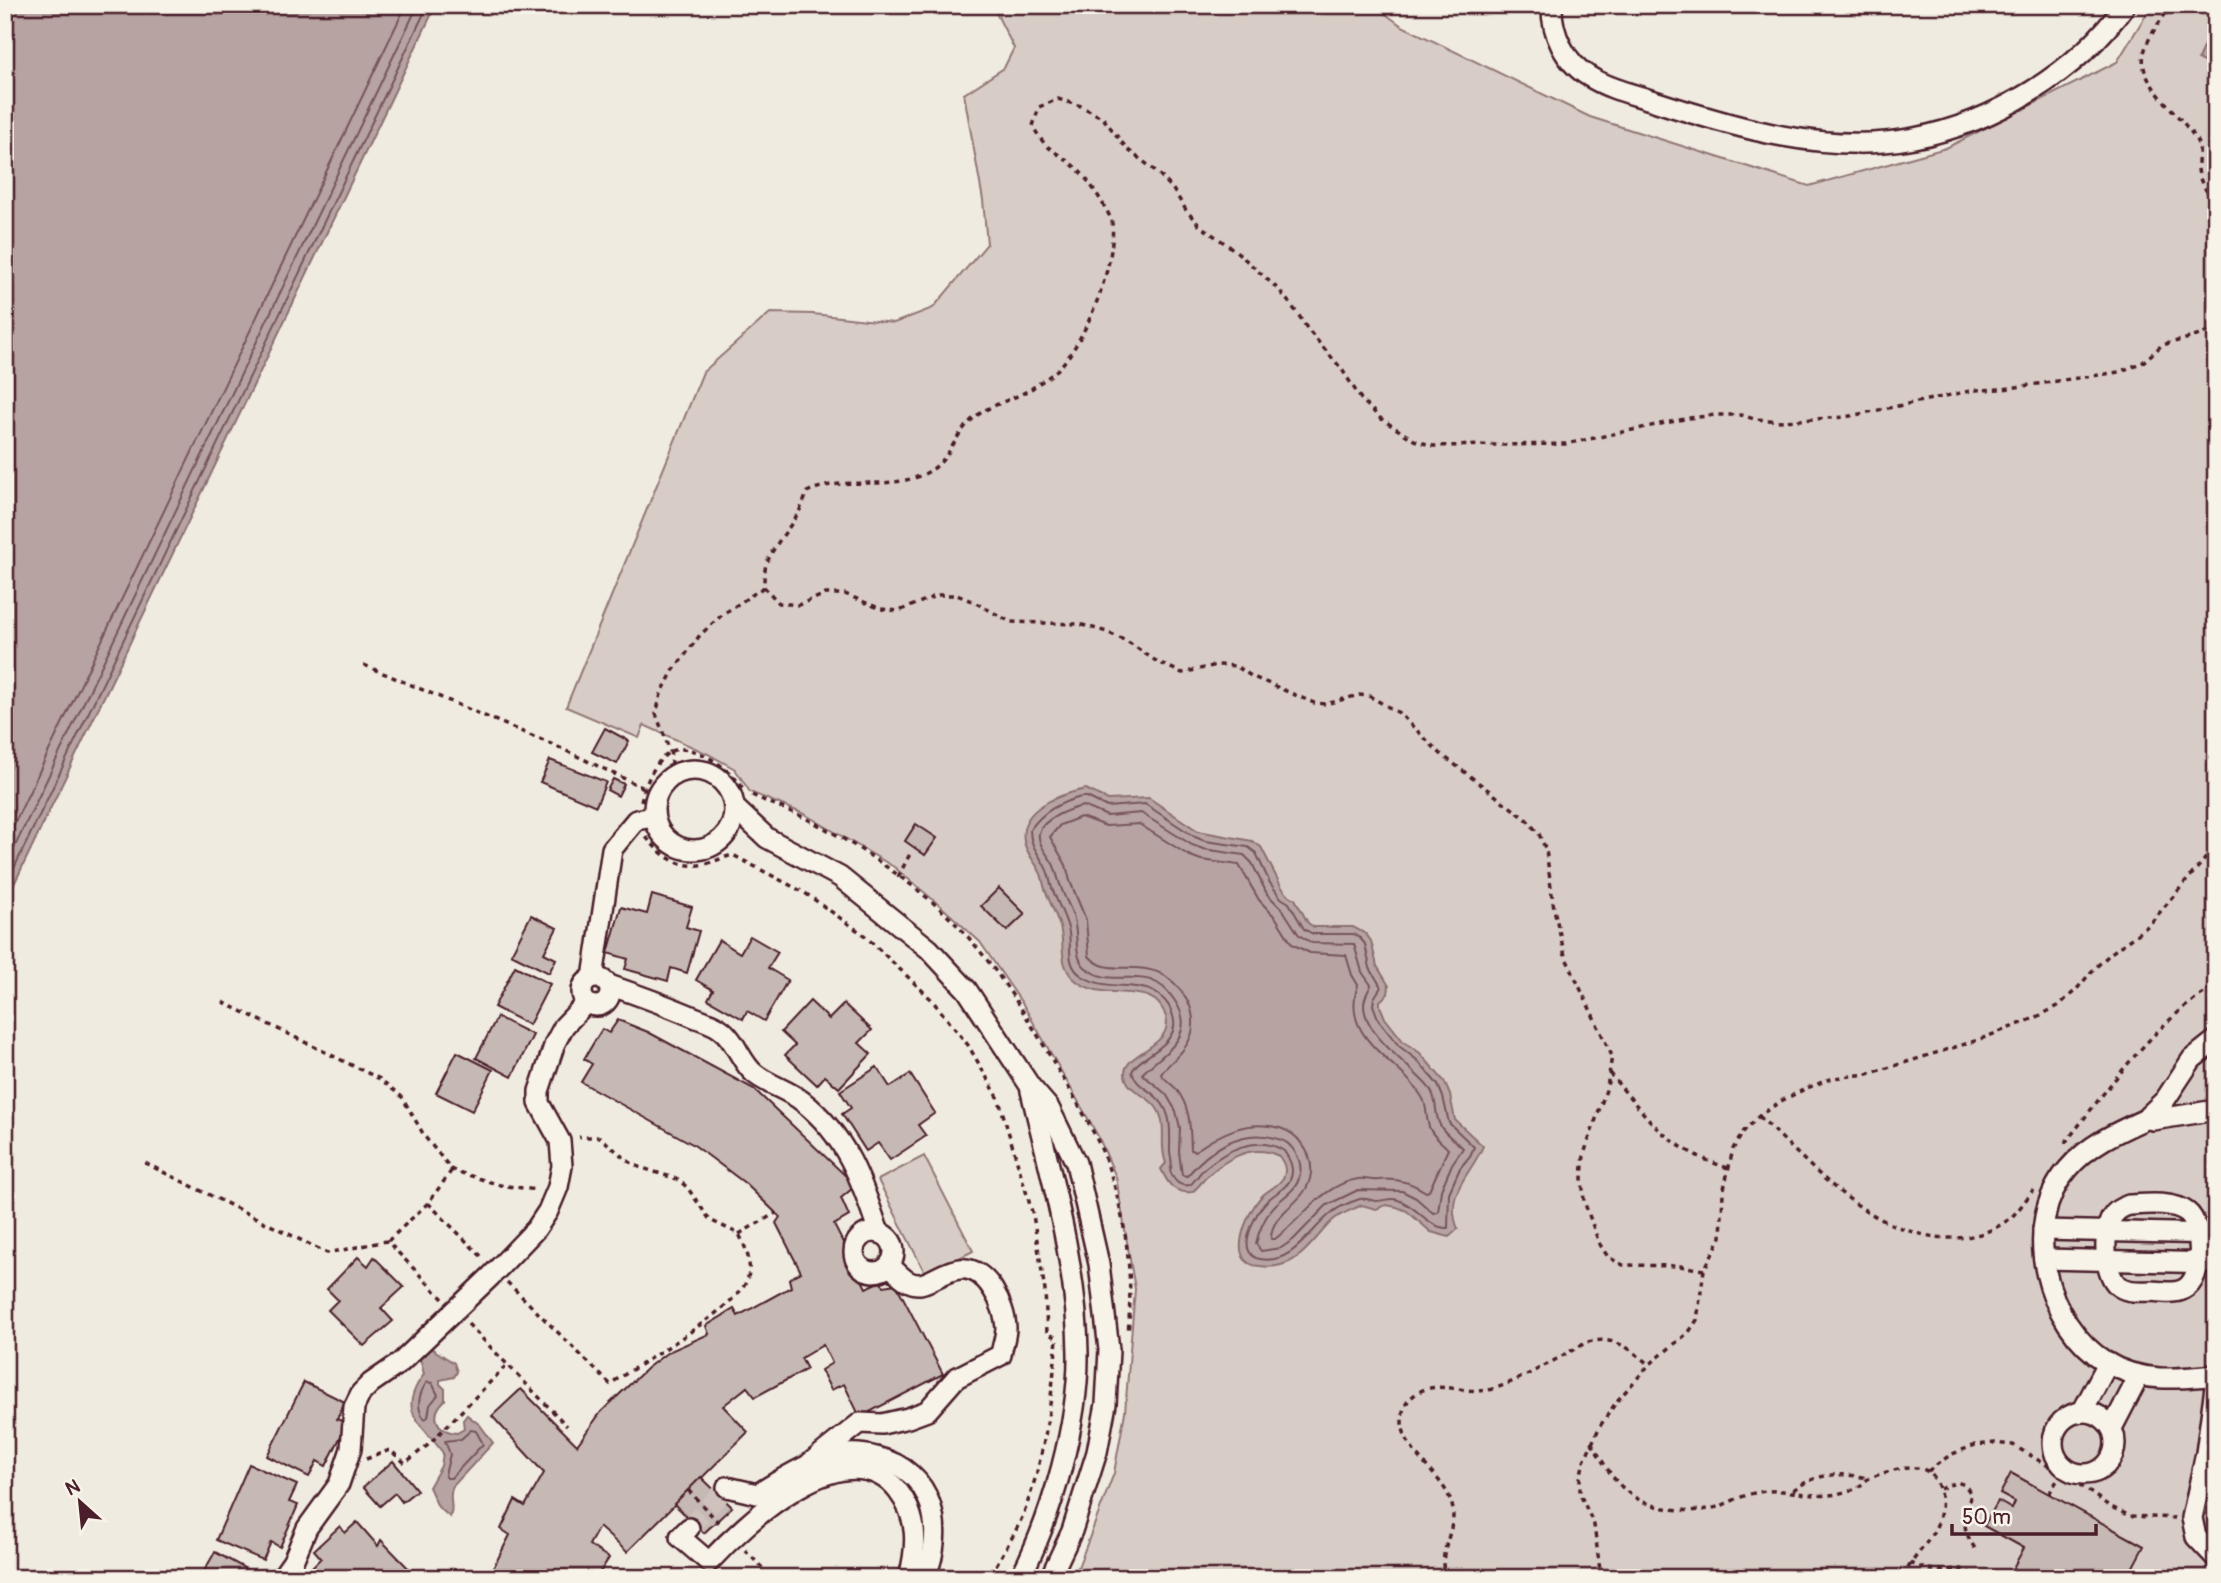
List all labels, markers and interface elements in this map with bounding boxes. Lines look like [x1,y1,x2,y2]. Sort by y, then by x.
north arrow [46,1468,116,1538]
text: N [62,1474,84,1501]
scale bar [1952,1492,2095,1536]
text: 50 m [1962,1504,2011,1531]

